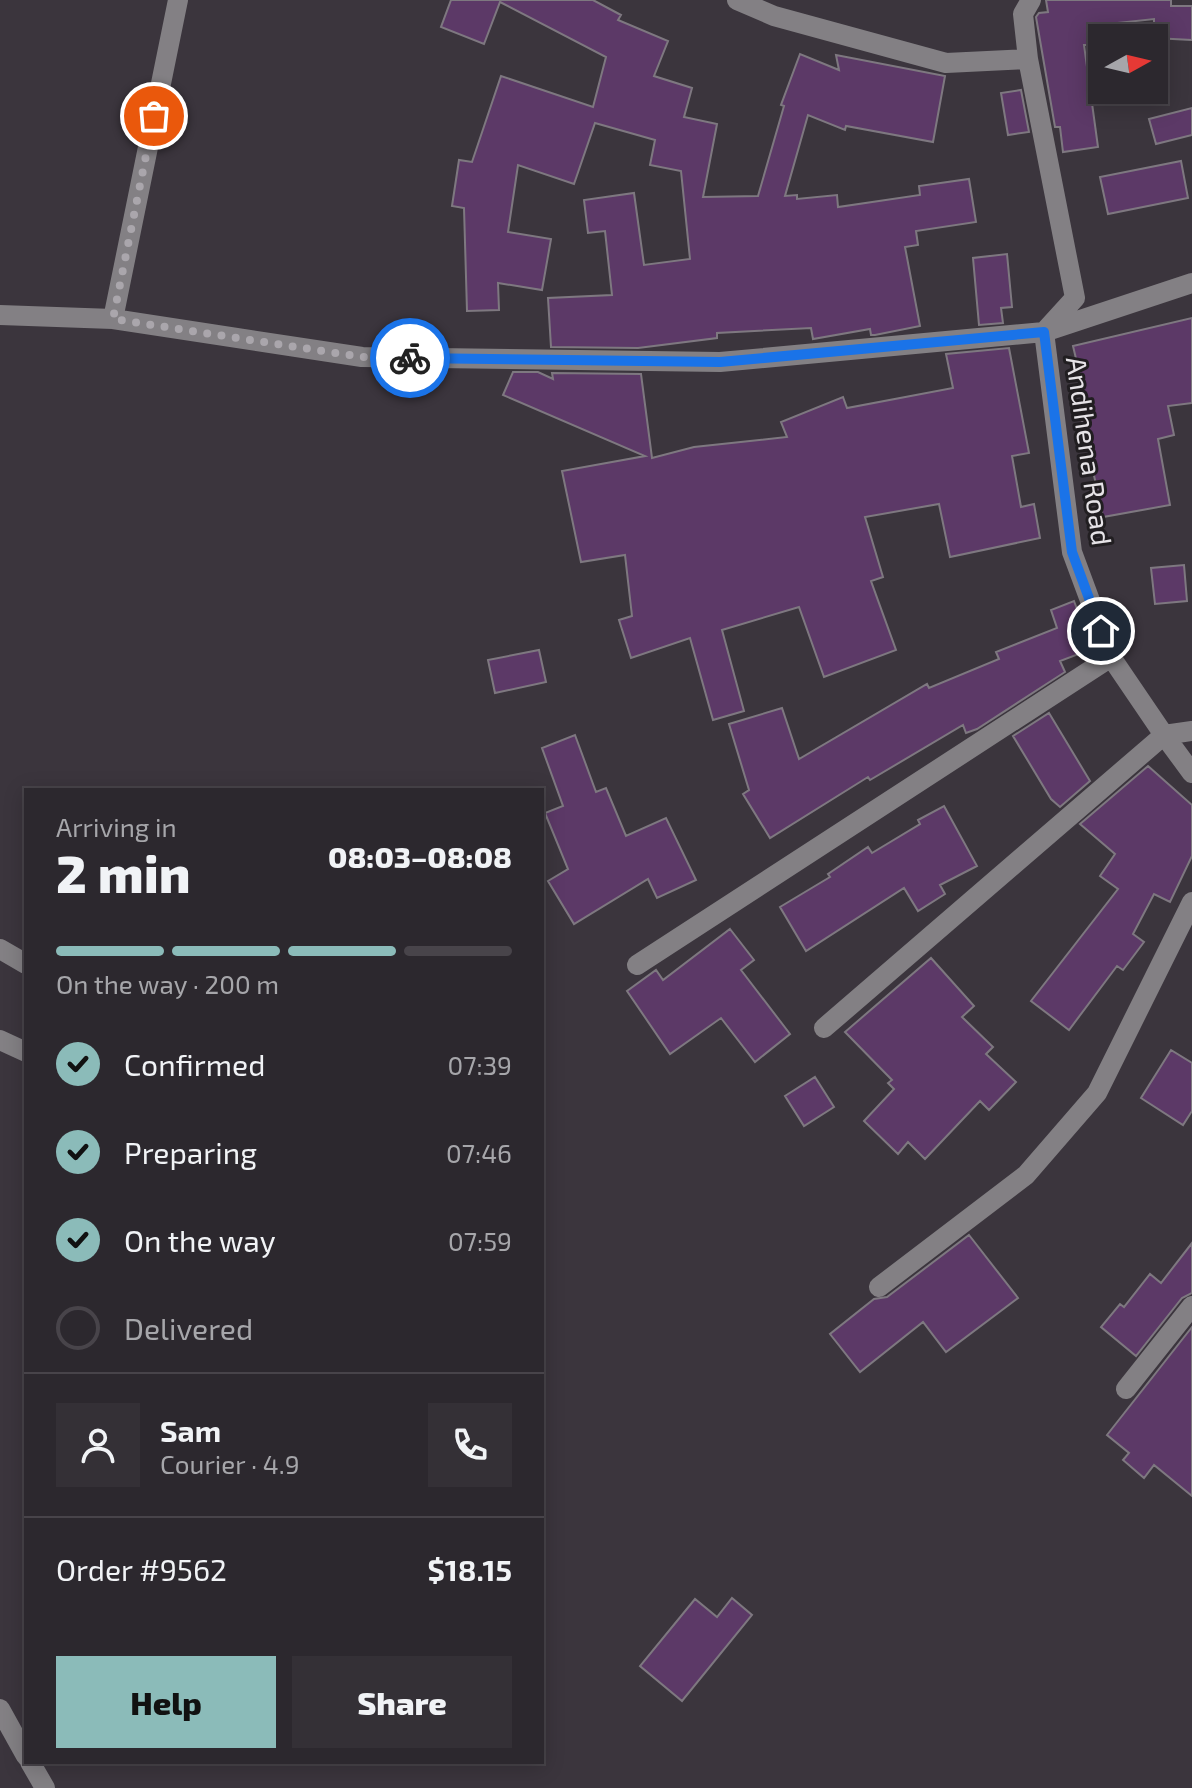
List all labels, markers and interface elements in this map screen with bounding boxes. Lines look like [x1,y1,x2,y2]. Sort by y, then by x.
north arrow [1088,24,1168,104]
map controls [1088,24,1168,104]
pin [120,82,188,150]
icon: bag [132,94,176,138]
courier [370,318,450,398]
icon: bike [388,336,432,380]
street label: Andihena Road [1060,354,1120,547]
pin [1067,597,1135,665]
icon: home [1079,609,1123,653]
text: Arriving in [56,811,177,842]
text: 08:03–08:08 [328,838,512,874]
text: 2 min [56,841,191,903]
text: On the way · 200 m [56,968,279,999]
icon: check [56,1042,100,1086]
text: Confirmed [124,1046,265,1082]
text: 07:39 [448,1049,512,1080]
icon: check [56,1130,100,1174]
text: Preparing [124,1134,257,1170]
text: 07:46 [446,1137,512,1168]
icon: check [56,1218,100,1262]
text: On the way [124,1222,276,1258]
text: 07:59 [448,1225,512,1256]
text: Delivered [124,1310,253,1346]
button: person [56,1403,140,1487]
button: phone [428,1403,512,1487]
text: Sam [160,1412,221,1448]
text: Courier · 4.9 [160,1448,300,1479]
text: Order #9562 [56,1551,227,1587]
text: $18.15 [427,1551,512,1587]
button: Help [56,1656,276,1748]
button: Share [292,1656,512,1748]

